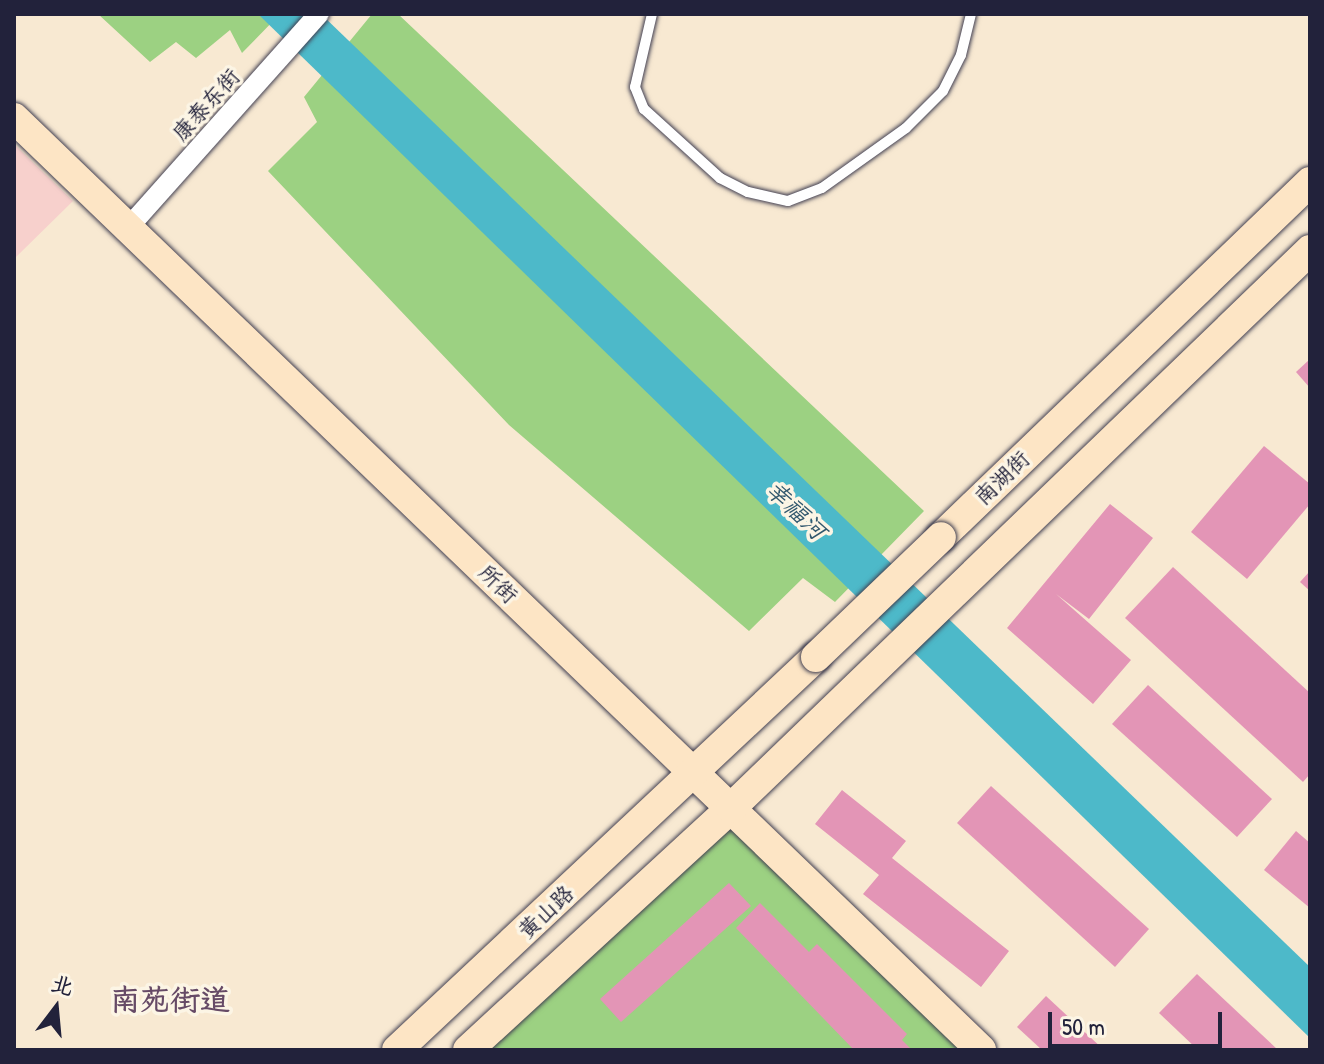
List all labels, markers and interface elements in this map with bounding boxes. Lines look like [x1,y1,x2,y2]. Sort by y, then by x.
street label: 康泰东街 [167,63,245,147]
street label: 南湖街 [969,446,1035,510]
water label: 幸福河 [760,475,832,545]
street label: 所街 [473,559,523,609]
street label: 黄山路 [513,880,579,944]
text: 北 [48,967,77,1002]
north arrow [16,968,96,1048]
district label: 南苑街道 [110,981,230,1017]
scale bar [1052,996,1226,1046]
text: 50 m [1062,1010,1105,1042]

